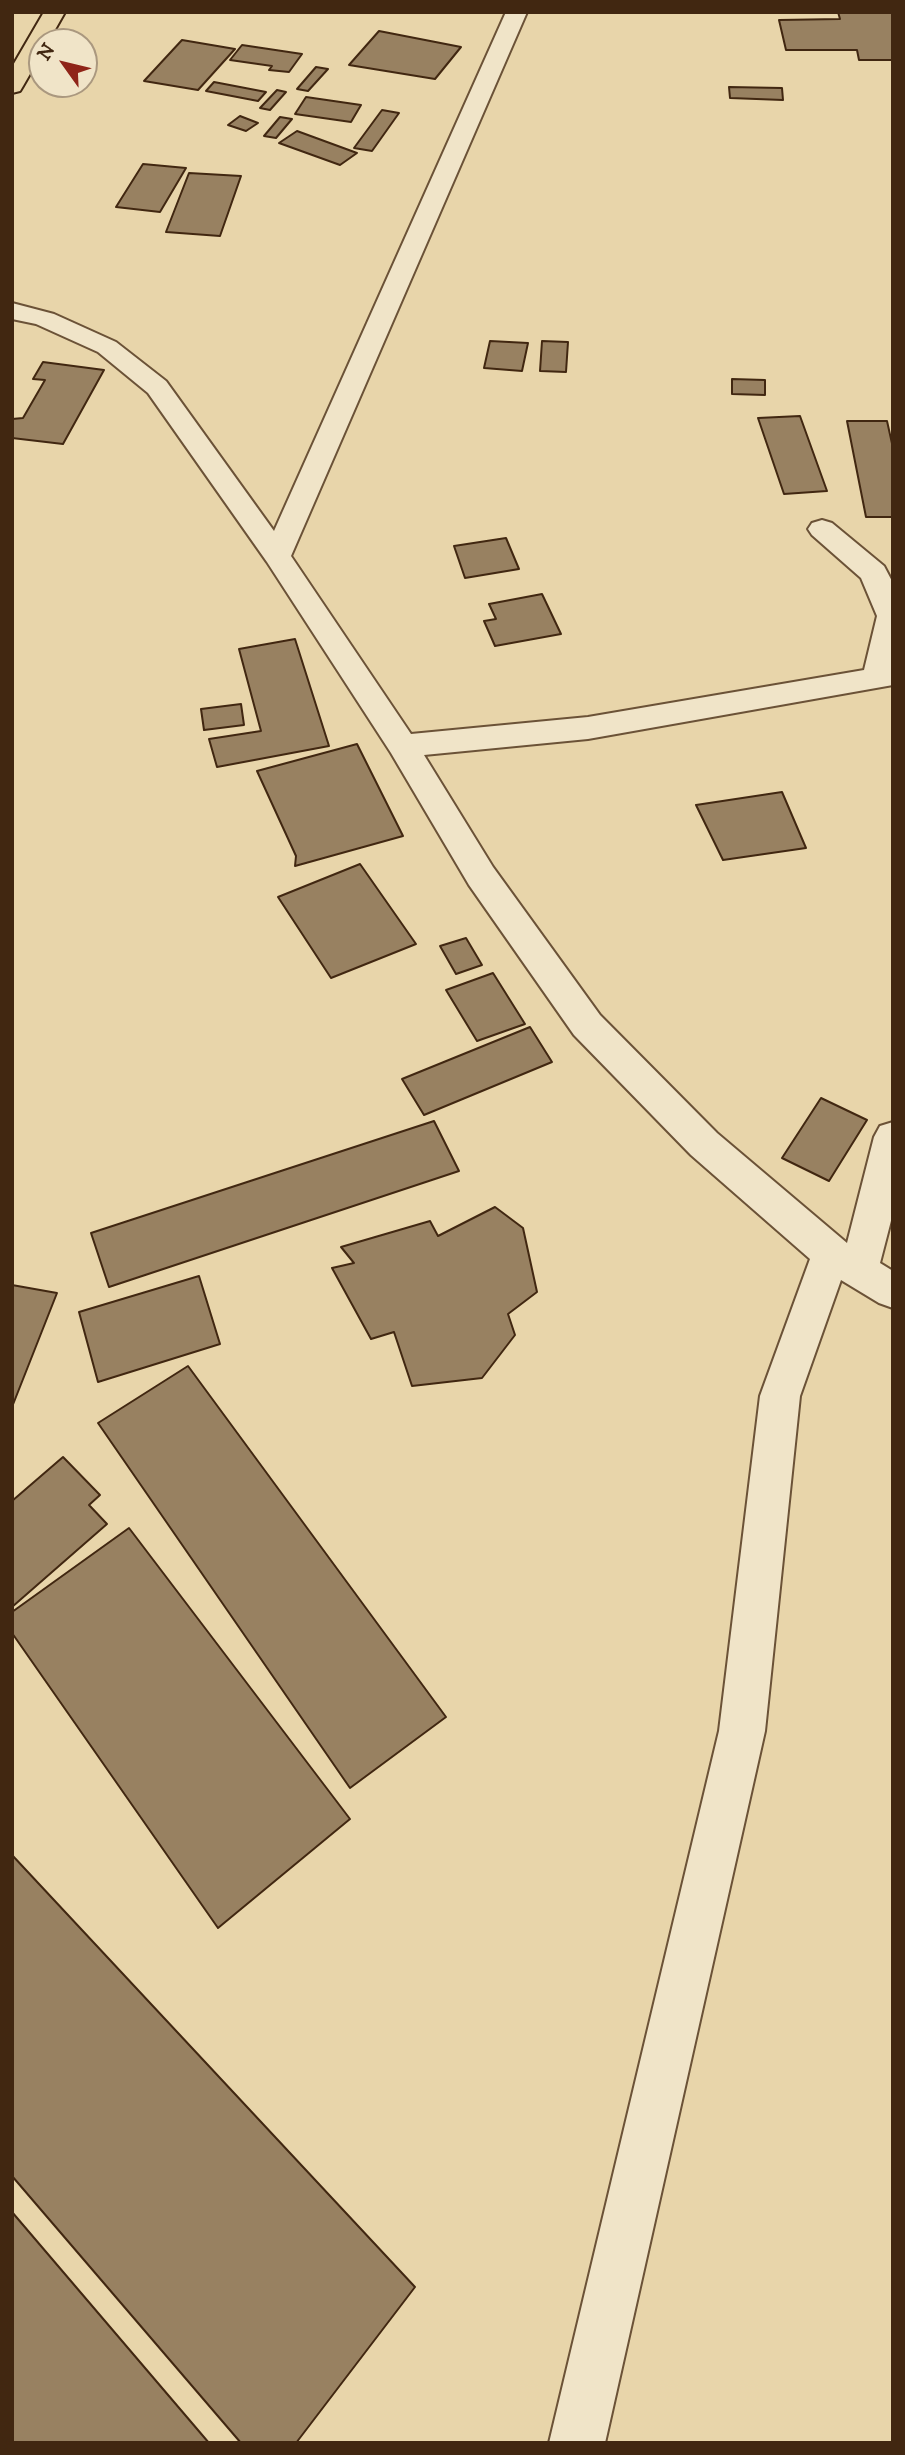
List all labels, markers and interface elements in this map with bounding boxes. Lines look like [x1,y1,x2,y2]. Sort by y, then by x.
north arrow [28,28,98,98]
text: N [33,39,61,65]

